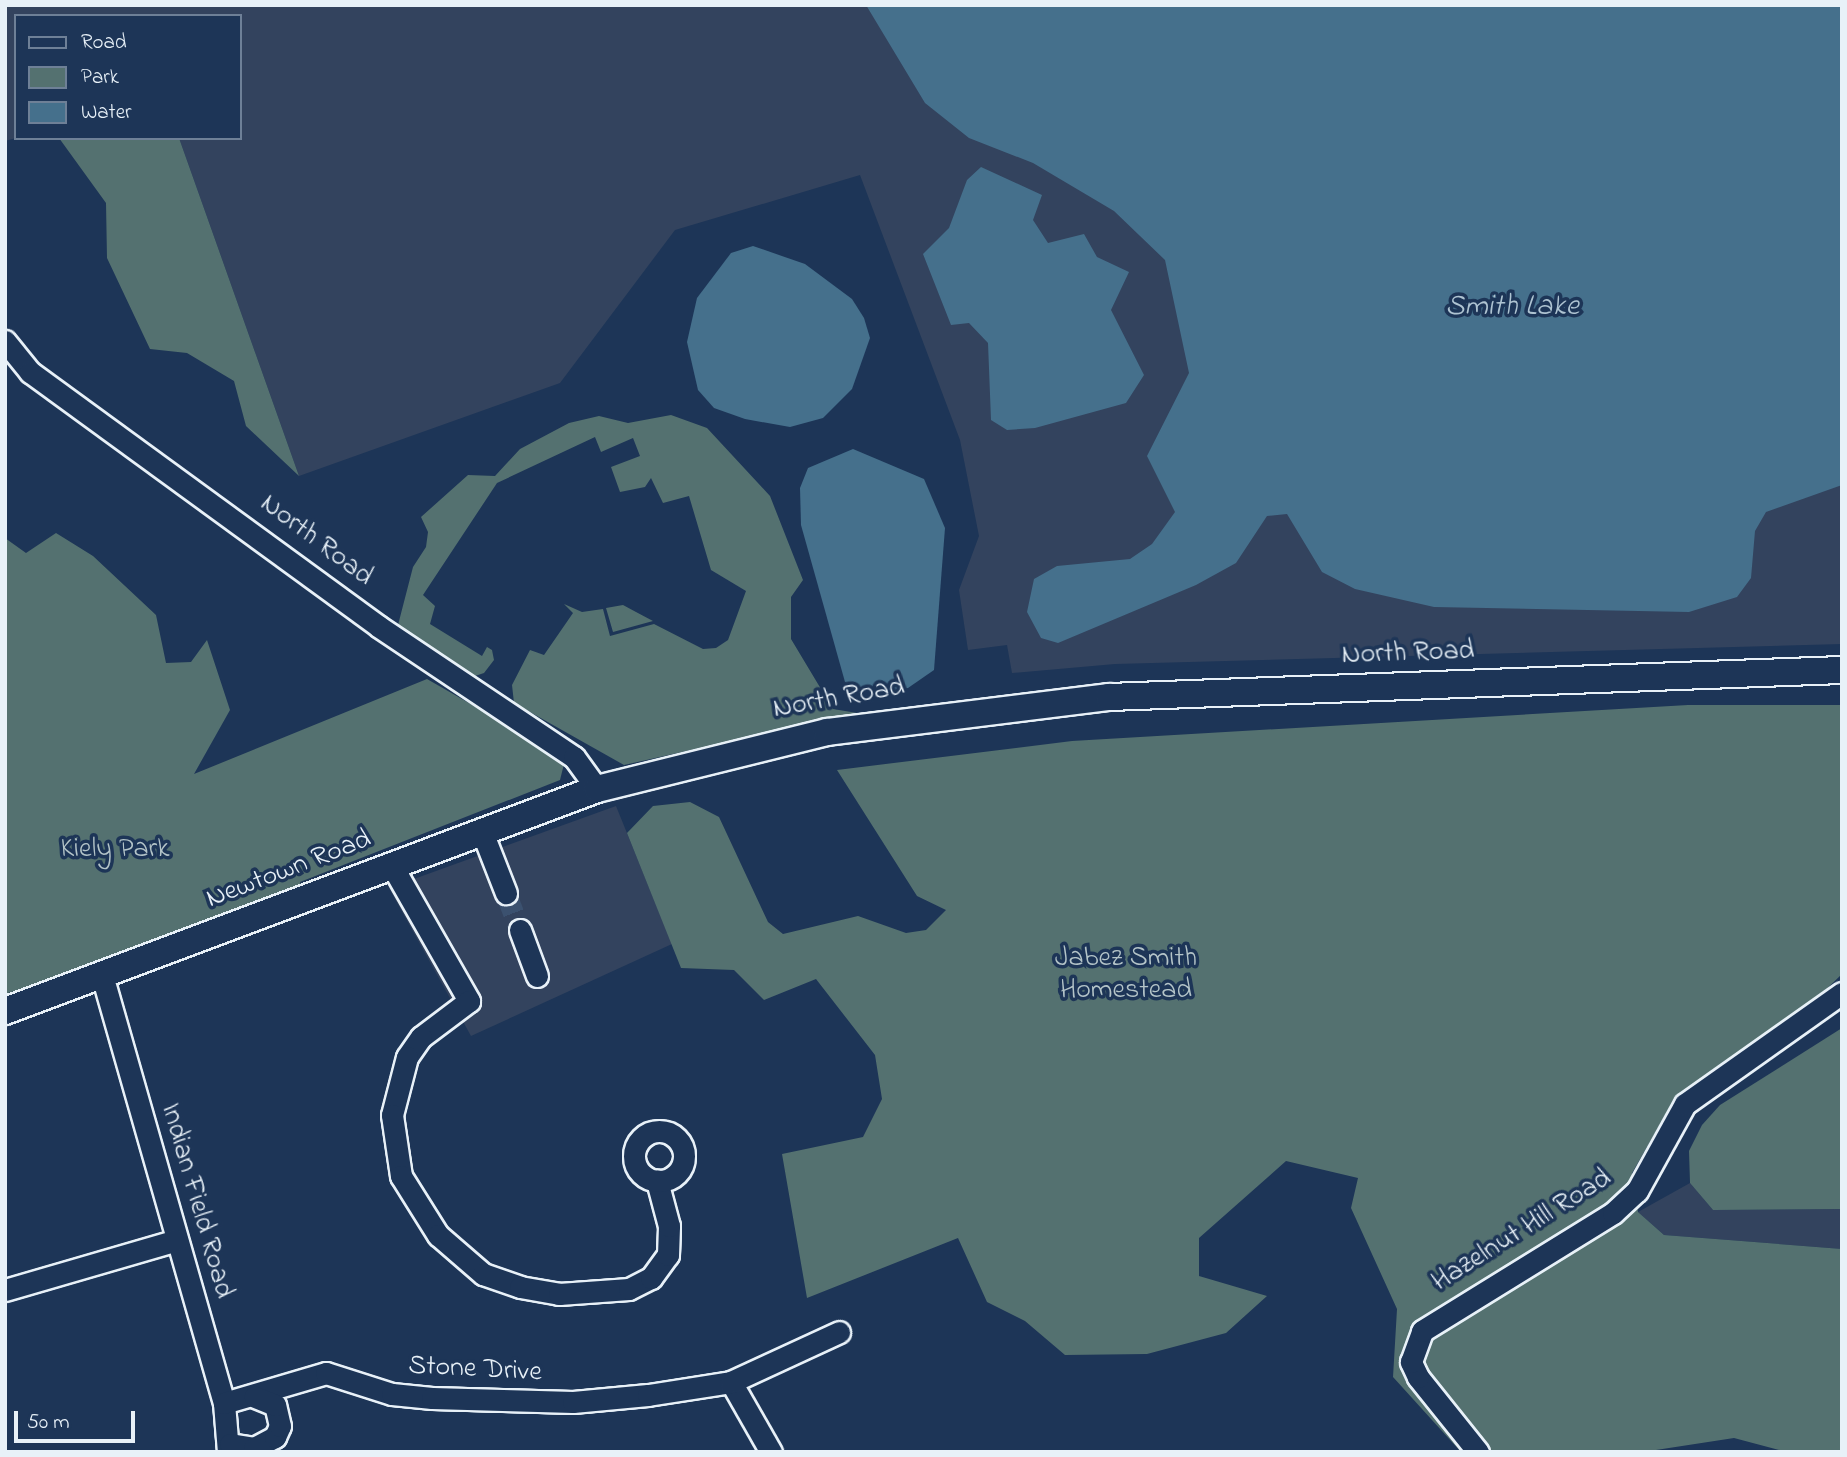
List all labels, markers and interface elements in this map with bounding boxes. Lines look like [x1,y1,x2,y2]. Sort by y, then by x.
legend [14,14,242,140]
text: Road [81,28,127,58]
text: Park [81,63,119,93]
text: Water [81,98,132,128]
water label: Smith Lake [1445,289,1579,325]
street label: North Road [253,488,379,594]
street label: North Road [1341,635,1475,673]
street label: North Road [771,671,907,727]
street label: Newtown Road [202,823,376,917]
park label: Kiely Park [60,833,170,867]
park label: Jabez Smith Homestead [1055,942,1197,1008]
street label: Indian Field Road [152,1100,240,1302]
street label: Hazelnut Hill Road [1426,1162,1618,1300]
street label: Stone Drive [407,1350,543,1390]
scale bar [18,1398,138,1442]
text: 50 m [27,1408,70,1438]

